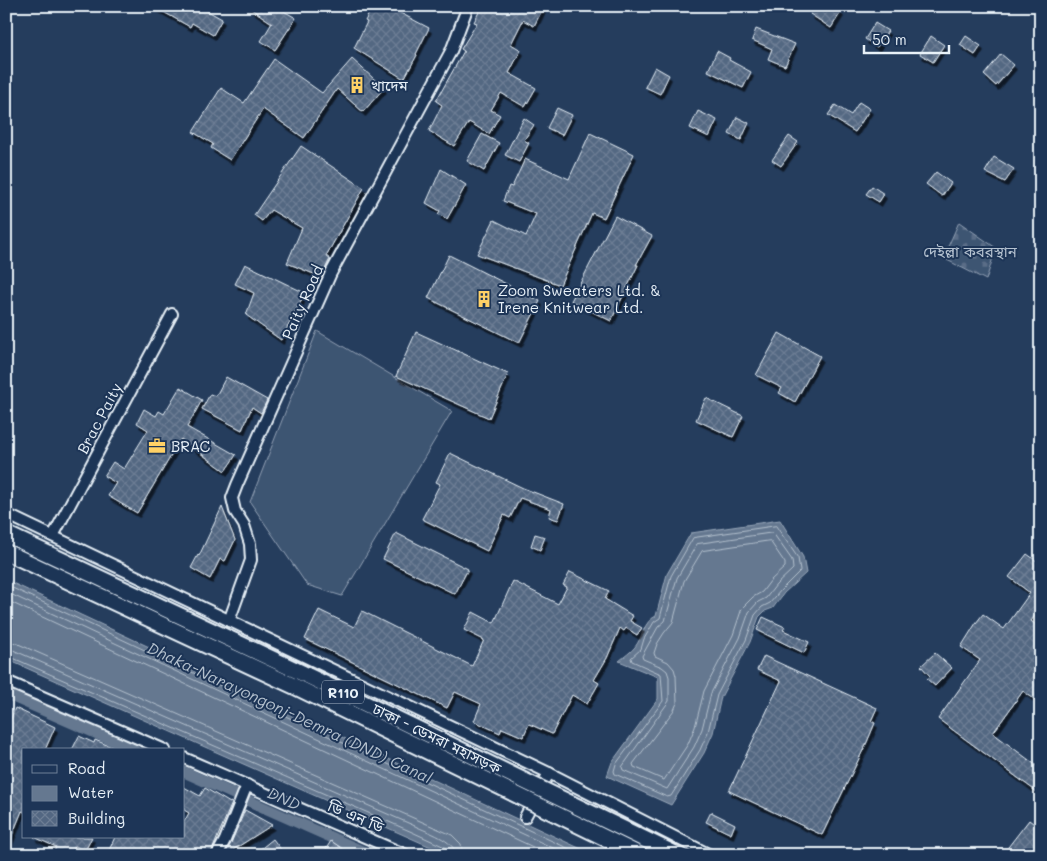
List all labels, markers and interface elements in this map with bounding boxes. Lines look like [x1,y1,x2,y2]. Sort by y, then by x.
scale bar [864,22,950,54]
text: 50 m [872,29,907,49]
building icon: খাদেম [347,75,367,95]
place label: খাদেম [371,75,409,95]
park label: দেইল্লা কবরস্থান [923,241,1018,261]
street label: Paity Road [277,262,327,342]
place label: Zoom Sweaters Ltd. & Irene Knitwear Ltd. [498,280,661,317]
building icon: Zoom Sweaters Ltd. & Irene Knitwear Ltd. [474,289,494,309]
street label: Brac Paity [72,379,126,457]
office icon: BRAC [147,436,167,456]
place label: BRAC [171,436,210,456]
water label: Dhaka-Narayongonj-Demra (DND) Canal [144,637,436,787]
road number: R110 [322,680,364,704]
street label: ঢাকা - ডেমরা মহাসড়ক [369,698,505,778]
legend [22,748,185,838]
text: Road [68,758,105,778]
text: Water [68,782,114,802]
water label: DND [264,782,304,814]
street label: ডি এন ডি [324,795,387,837]
text: Building [68,808,125,828]

